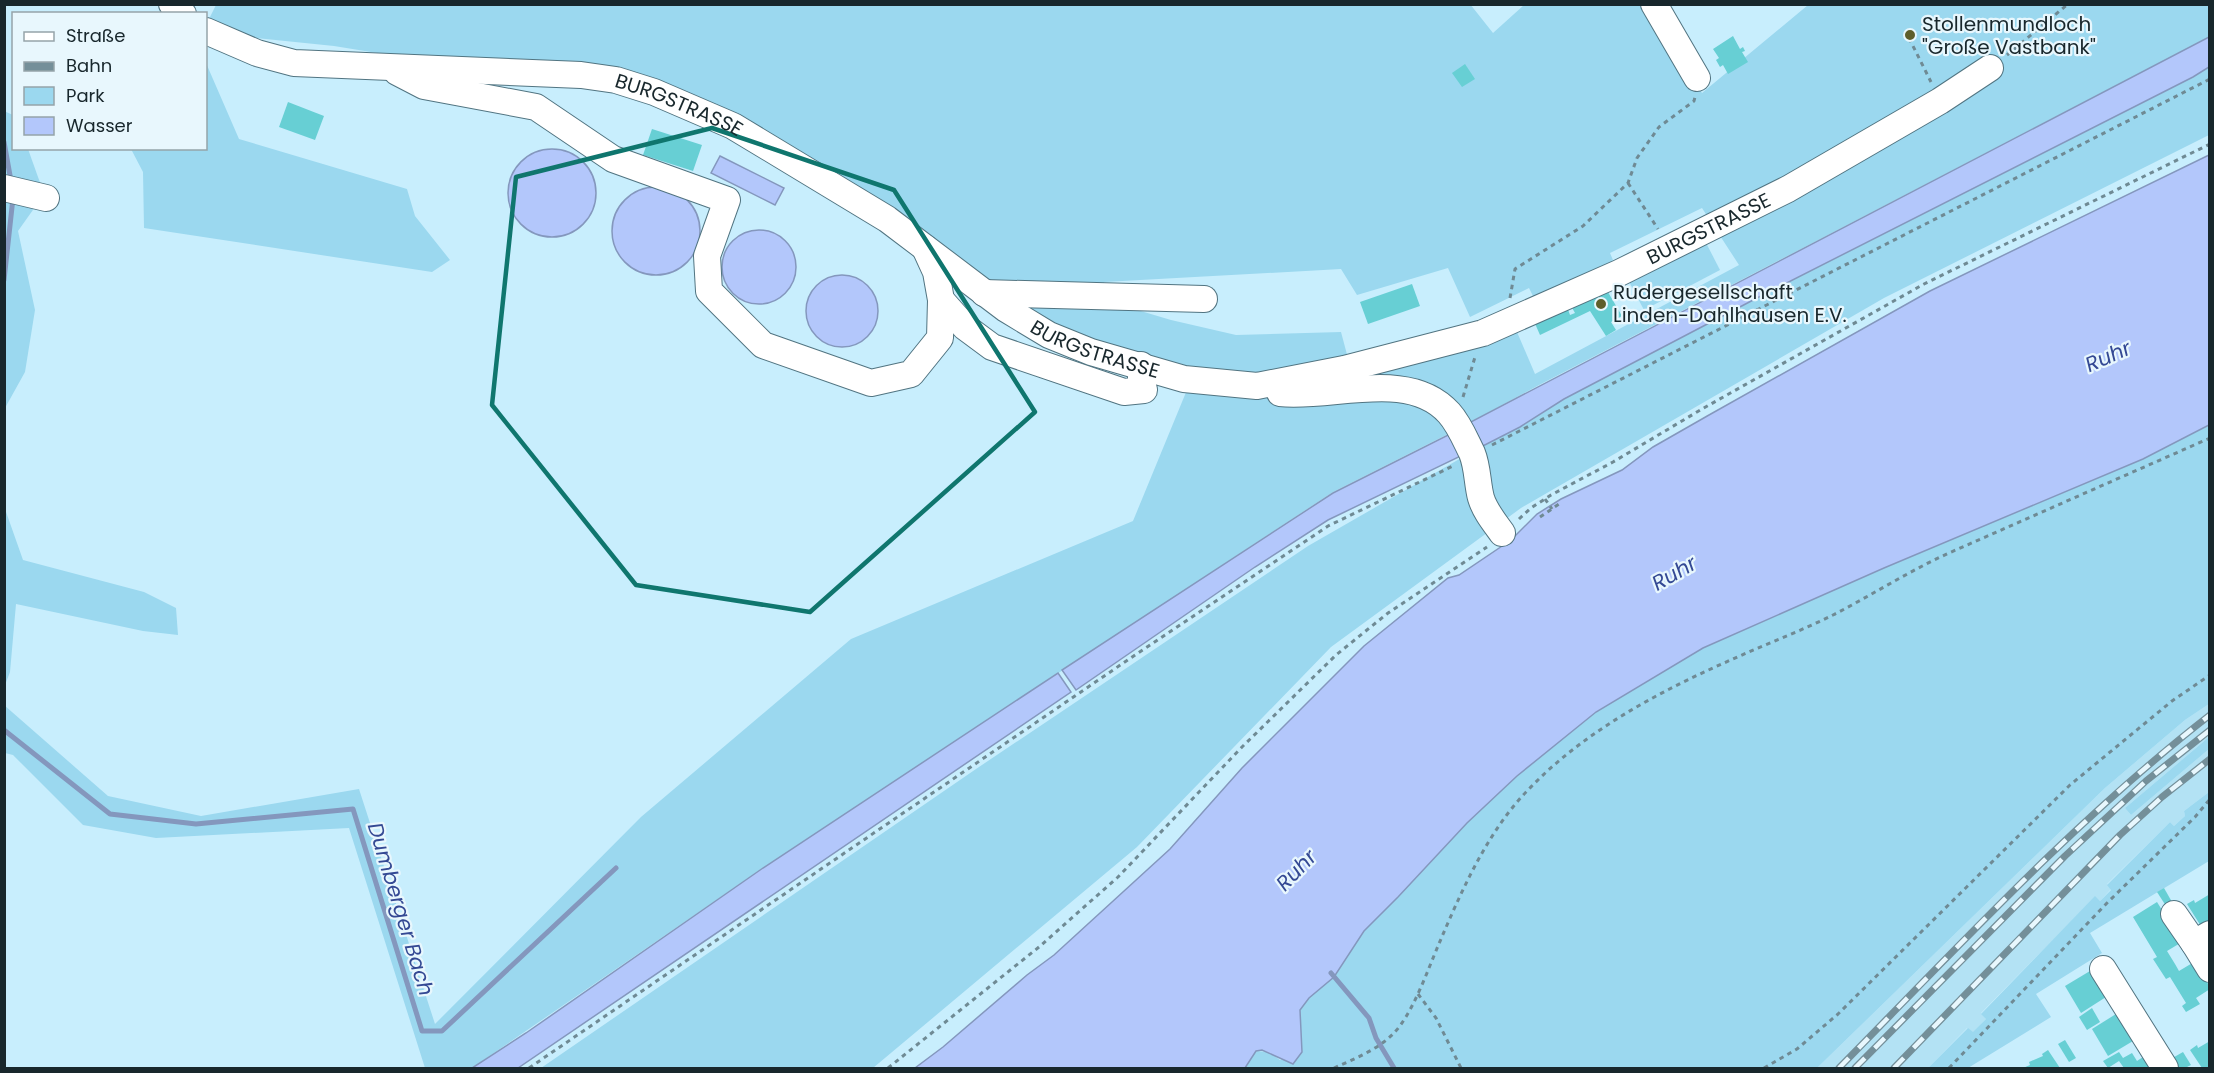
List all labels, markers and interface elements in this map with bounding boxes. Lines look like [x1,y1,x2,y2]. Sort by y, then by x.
place label: Stollenmundloch "Große Vastbank" [1922,10,2096,61]
legend [12,12,207,150]
text: Straße [66,23,125,48]
marker: Stollenmundloch "Große Vastbank" [1903,28,1917,42]
text: Bahn [66,53,112,78]
street label: BURGSTRASSE [612,67,748,143]
text: Park [66,83,105,108]
text: Wasser [66,113,133,138]
street label: BURGSTRASSE [1642,186,1775,271]
place label: Rudergesellschaft Linden-Dahlhausen E.V. [1613,278,1847,329]
marker: Rudergesellschaft Linden-Dahlhausen E.V. [1594,297,1608,311]
street label: BURGSTRASSE [1025,313,1163,385]
water label: Ruhr [2080,333,2137,379]
water label: Ruhr [1646,548,1703,597]
water label: Dumberger Bach [361,819,441,999]
water label: Ruhr [1269,842,1324,897]

